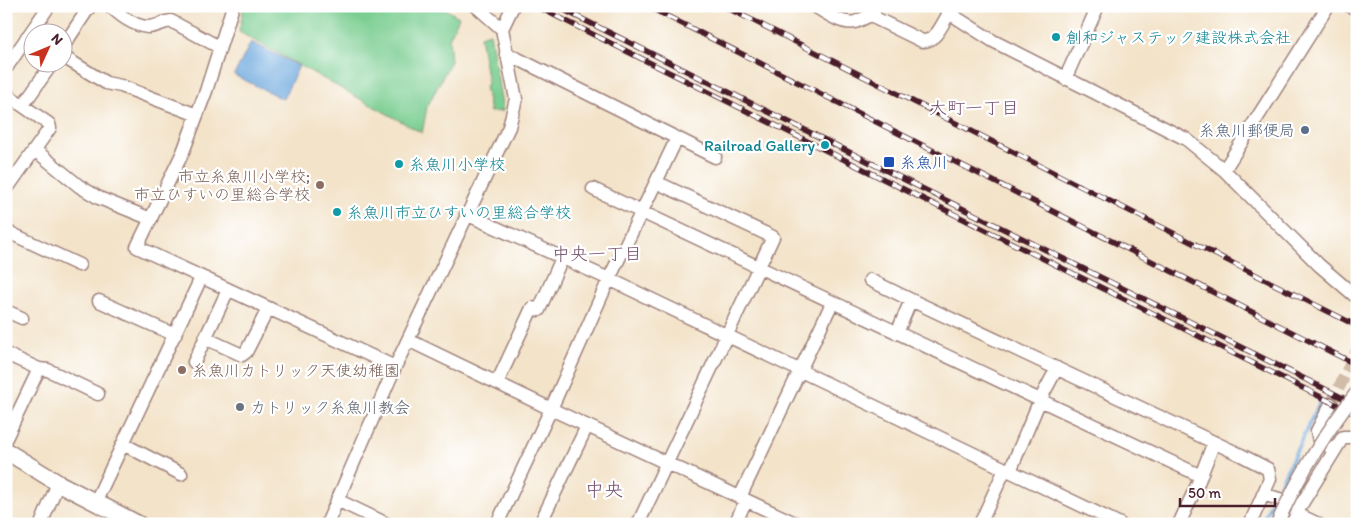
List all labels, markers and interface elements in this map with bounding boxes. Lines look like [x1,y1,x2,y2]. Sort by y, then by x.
north arrow [22,22,72,72]
place label: 創和ジャステック建設株式会社 [1066,28,1291,47]
text: N [48,30,66,49]
marker: 創和ジャステック建設株式会社 [1050,31,1062,43]
district label: 大町一丁目 [929,97,1019,119]
place label: 糸魚川郵便局 [1199,121,1295,140]
marker: 糸魚川郵便局 [1299,124,1311,136]
place label: Railroad Gallery [704,136,815,155]
marker: Railroad Gallery [819,139,831,151]
place label: 糸魚川 [900,153,948,172]
place label: 糸魚川小学校 [409,155,505,174]
marker: 糸魚川 [882,155,896,169]
marker: 糸魚川小学校 [393,158,405,170]
place label: 市立糸魚川小学校; 市立ひすいの里総合学校 [134,167,310,204]
marker: 市立糸魚川小学校; 市立ひすいの里総合学校 [314,179,326,191]
place label: 糸魚川市立ひすいの里総合学校 [347,203,571,222]
marker: 糸魚川市立ひすいの里総合学校 [331,206,343,218]
district label: 中央一丁目 [552,243,642,265]
place label: 糸魚川カトリック天使幼稚園 [192,361,400,380]
marker: 糸魚川カトリック天使幼稚園 [176,364,188,376]
place label: カトリック糸魚川教会 [250,398,410,417]
marker: カトリック糸魚川教会 [234,401,246,413]
scale bar [1180,475,1276,507]
district label: 中央 [585,478,623,501]
text: 50 m [1188,484,1221,502]

